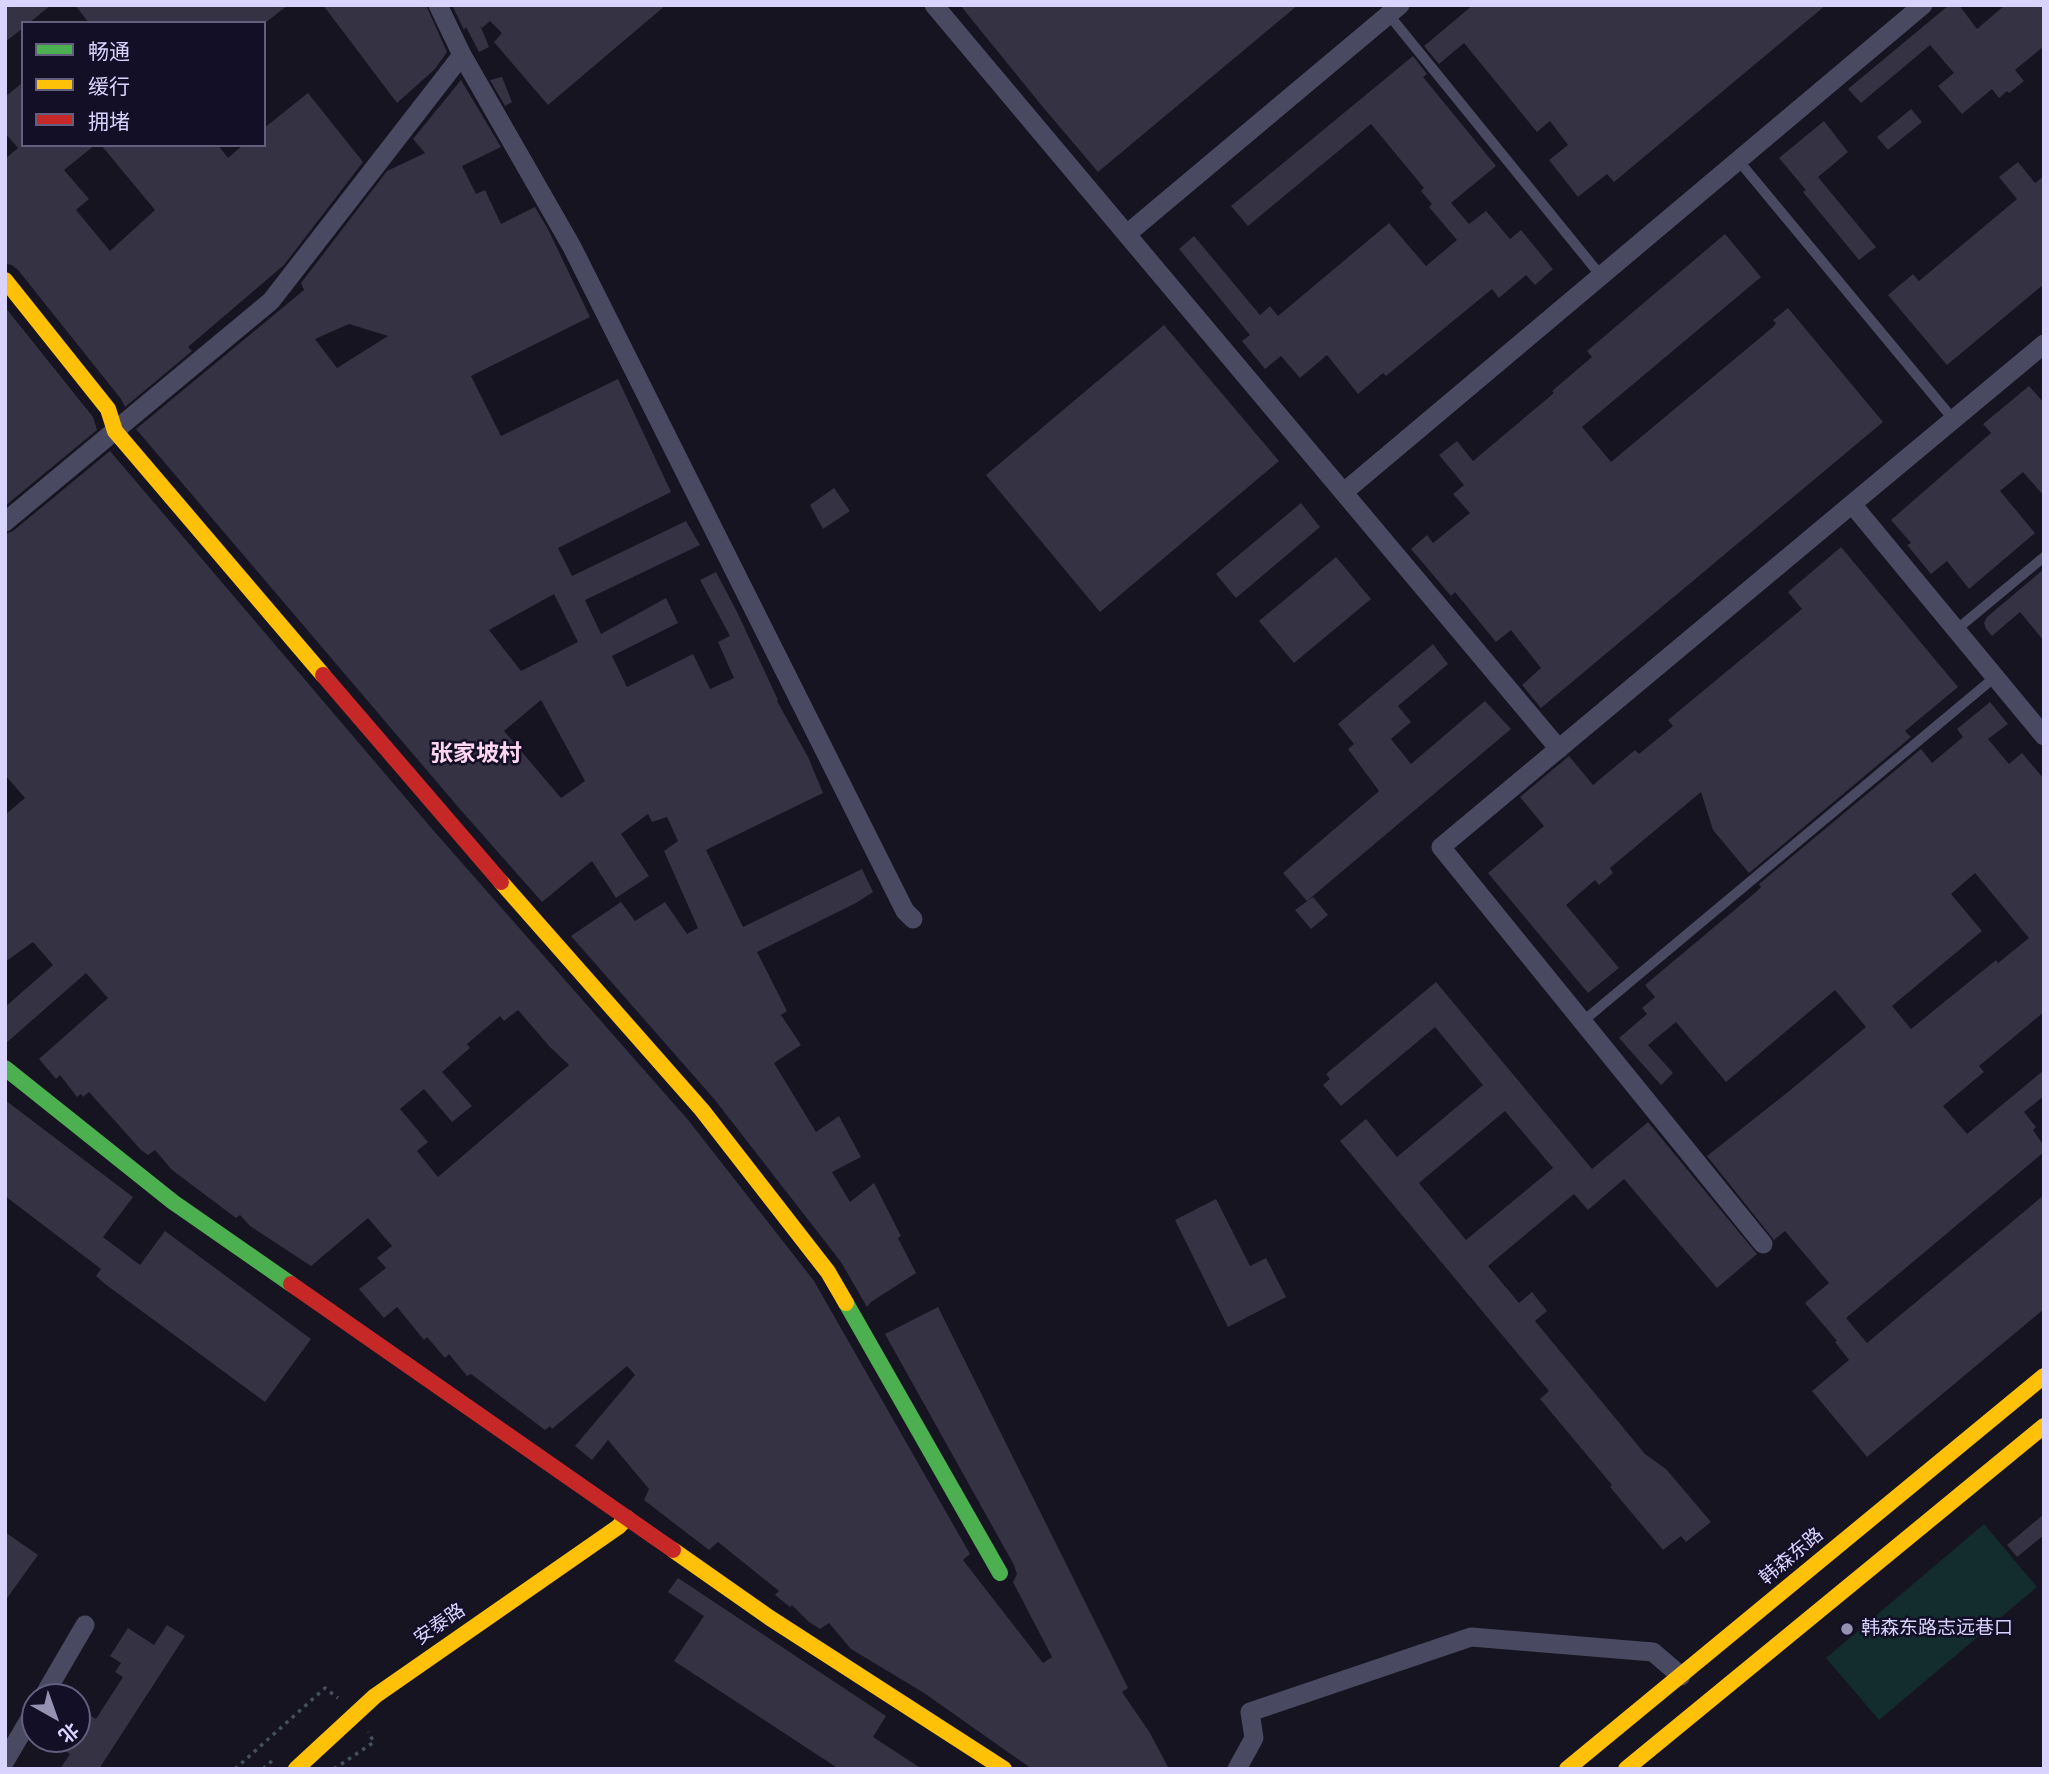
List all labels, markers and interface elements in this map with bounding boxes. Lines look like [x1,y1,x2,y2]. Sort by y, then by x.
legend [21,21,266,147]
text: 畅通 [88,40,130,65]
text: 缓行 [88,75,130,100]
text: 拥堵 [88,110,130,135]
district label: 张家坡村 [430,741,522,769]
street label: 韩森东路 [1756,1524,1828,1590]
street label: 安泰路 [410,1599,470,1651]
place label: 韩森东路志远巷口 [1861,1618,2013,1640]
marker: 韩森东路志远巷口 [1839,1621,1855,1637]
north arrow [21,1683,91,1753]
text: 北 [54,1718,83,1747]

